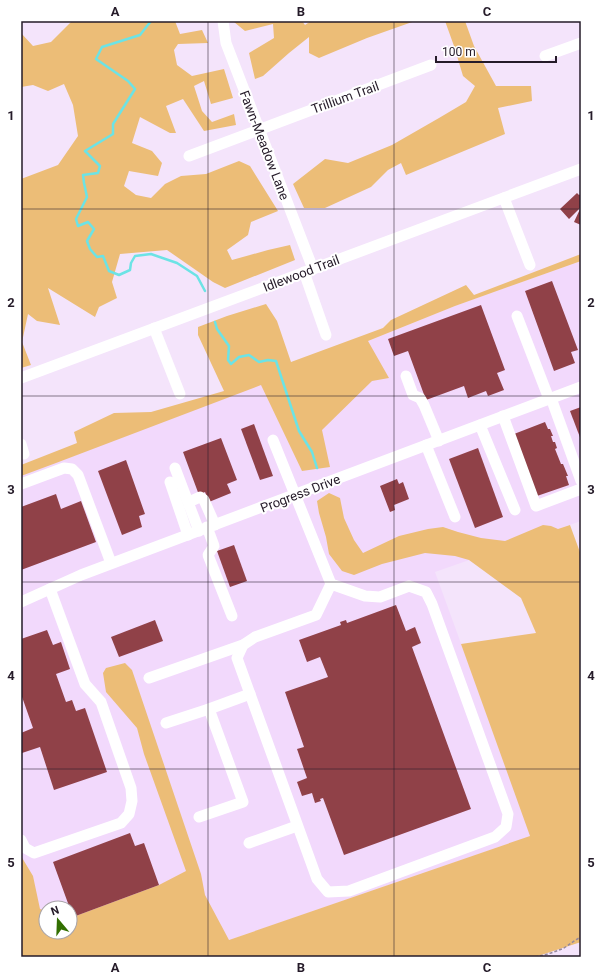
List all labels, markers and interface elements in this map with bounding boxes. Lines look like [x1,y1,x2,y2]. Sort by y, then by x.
text: A [111,4,120,19]
text: B [297,4,305,19]
text: C [483,4,492,19]
scale bar [436,38,556,64]
text: 100 m [442,45,476,59]
street label: Trillium Trail [309,78,381,117]
street label: Fawn-Meadow Lane [237,88,292,202]
text: 1 [7,108,15,123]
text: 1 [587,108,595,123]
street label: Idlewood Trail [261,252,342,295]
text: 2 [7,295,15,310]
text: 2 [587,295,595,310]
street label: Progress Drive [258,471,342,516]
text: 3 [7,482,15,497]
text: 3 [587,482,595,497]
text: 4 [7,668,15,683]
text: 4 [587,668,595,683]
text: 5 [7,855,15,870]
text: 5 [587,855,595,870]
north arrow [38,900,78,940]
text: N [49,904,61,918]
text: A [111,960,120,975]
text: B [297,960,305,975]
text: C [483,960,492,975]

